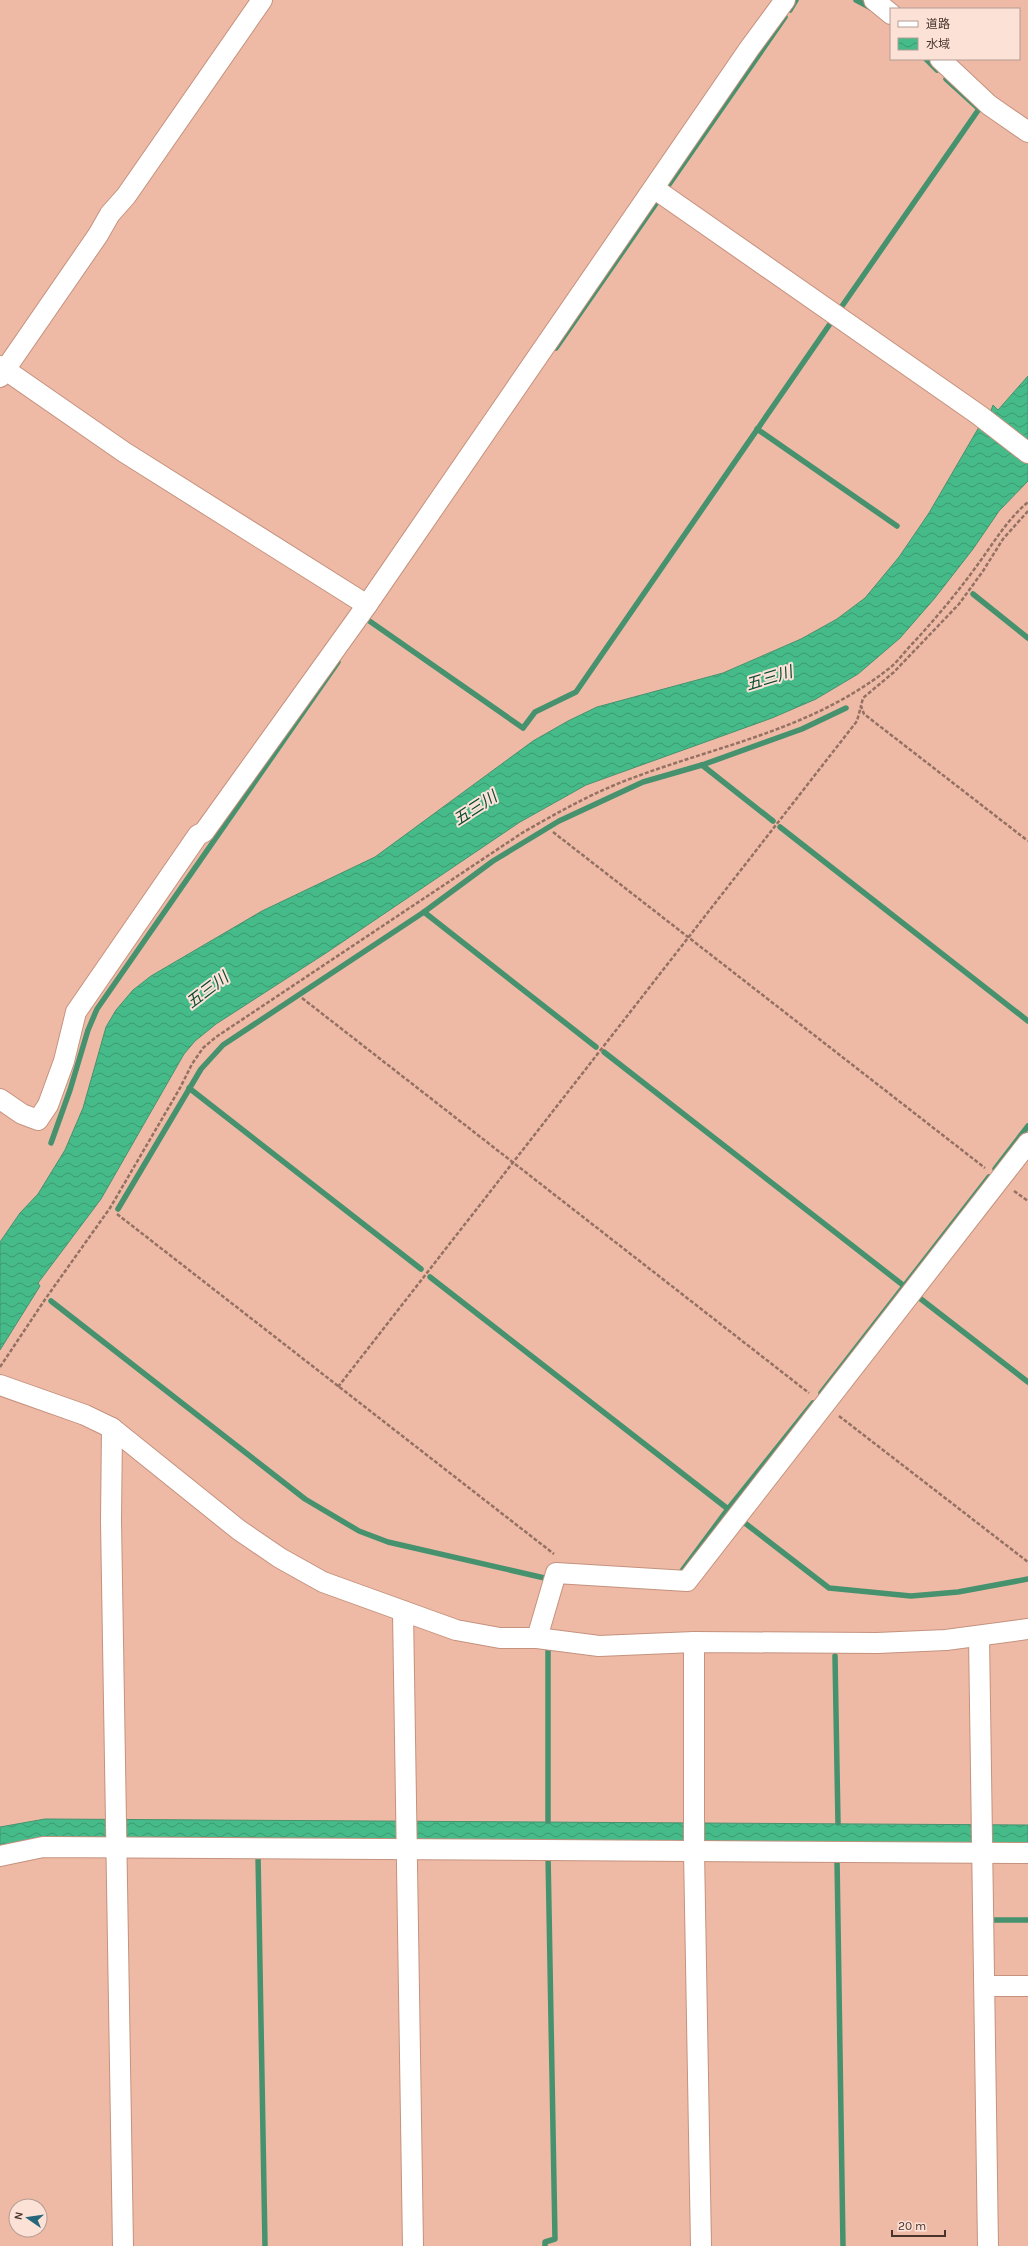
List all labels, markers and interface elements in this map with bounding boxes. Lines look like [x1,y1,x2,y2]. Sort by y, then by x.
legend [890,8,1020,60]
text: 道路 [926,17,950,31]
text: 水域 [926,37,950,51]
water label: 五三川 [743,661,797,694]
water label: 五三川 [450,786,502,829]
water label: 五三川 [182,967,233,1012]
north arrow [8,2198,48,2238]
text: N [12,2211,26,2221]
scale bar [892,2212,945,2238]
text: 20 m [898,2219,926,2233]

